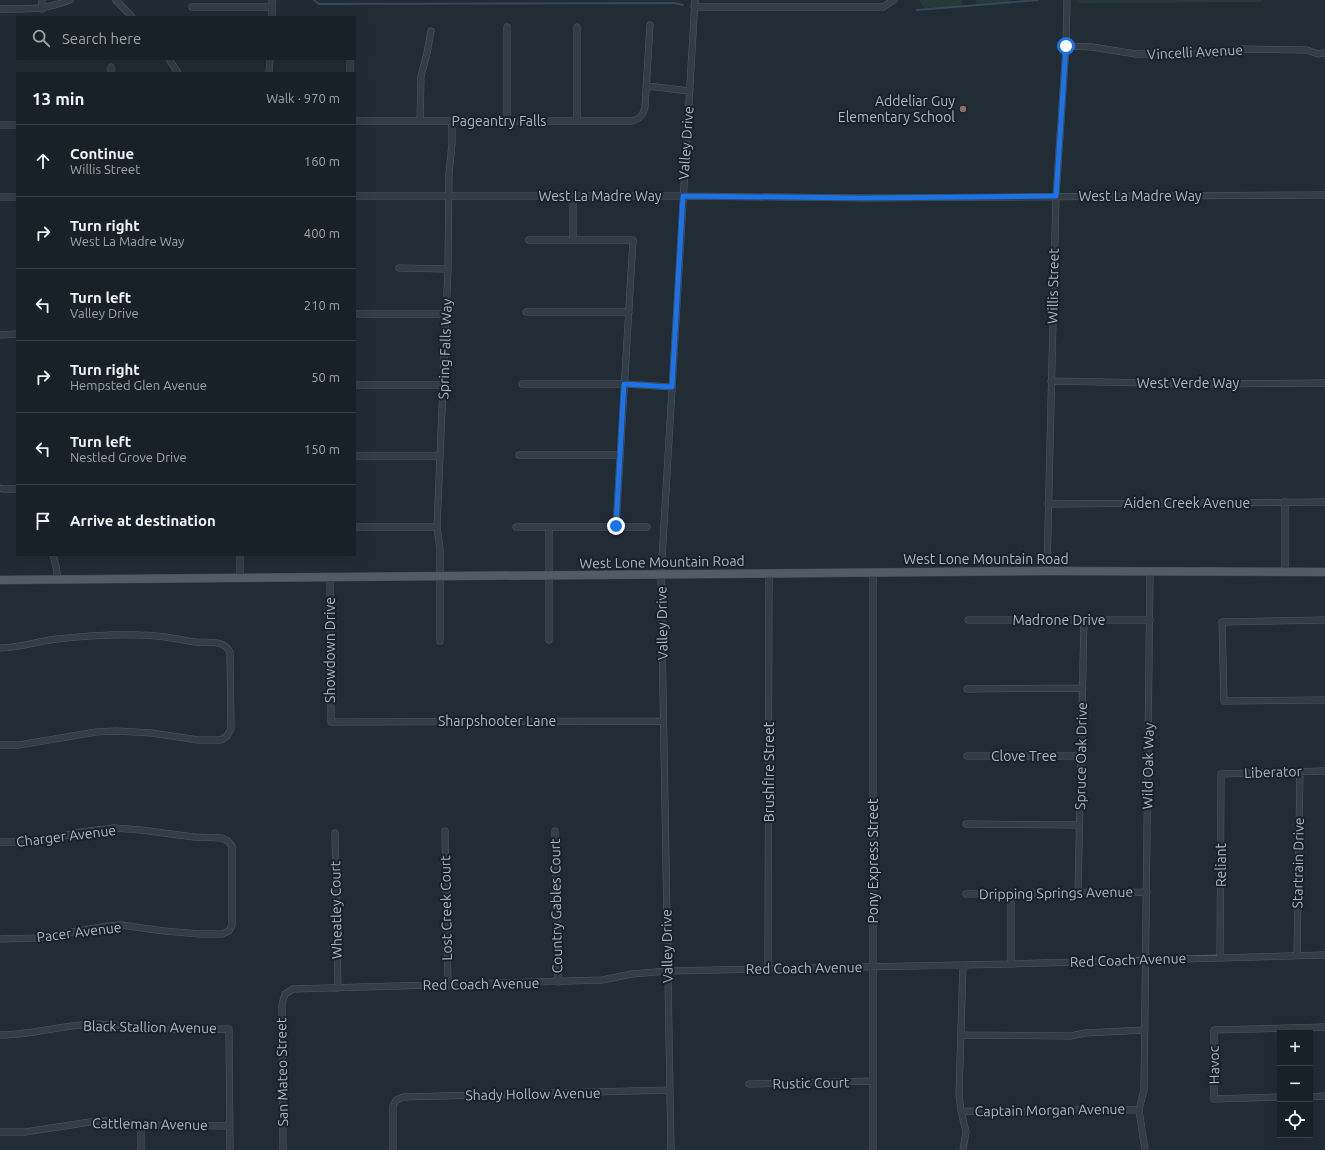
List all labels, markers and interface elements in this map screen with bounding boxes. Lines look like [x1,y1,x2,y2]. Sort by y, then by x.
search box [16,16,356,60]
icon: search [30,27,52,49]
text: Search here [62,30,141,47]
route start [1057,37,1075,55]
street label: Vincelli Avenue [1147,41,1243,63]
text: 13 min [32,89,85,108]
text: Walk · 970 m [266,91,340,105]
place label: Addeliar Guy Elementary School [838,93,955,125]
marker: Addeliar Guy Elementary School [958,104,968,114]
street label: Valley Drive [675,106,697,180]
street label: Pageantry Falls [452,113,546,129]
text: Continue [70,145,134,162]
icon: ahead [32,150,54,172]
text: 160 m [304,154,340,168]
text: Willis Street [70,162,140,176]
street label: West La Madre Way [538,188,662,204]
street label: West La Madre Way [1078,188,1202,204]
text: Turn right [70,217,140,234]
icon: right [32,222,54,244]
text: 400 m [304,226,340,240]
text: West La Madre Way [70,234,184,248]
street label: Willis Street [1044,248,1062,324]
text: Turn left [70,289,131,306]
icon: left [32,294,54,316]
text: 210 m [304,298,340,312]
street label: Spring Falls Way [435,298,455,400]
text: Valley Drive [70,306,139,320]
text: Turn right [70,361,140,378]
icon: right [32,366,54,388]
text: 50 m [311,370,340,384]
street label: West Verde Way [1137,375,1239,391]
text: Hempsted Glen Avenue [70,378,207,392]
text: Turn left [70,433,131,450]
icon: left [32,438,54,460]
text: 150 m [304,442,340,456]
text: Nestled Grove Drive [70,450,187,464]
street label: Aiden Creek Avenue [1124,495,1250,511]
icon: arrive [32,510,54,532]
text: Arrive at destination [70,512,216,529]
route end [607,517,625,535]
street label: West Lone Mountain Road [903,551,1069,567]
street label: West Lone Mountain Road [579,553,745,571]
street label: Valley Drive [653,586,671,660]
street label: Showdown Drive [322,597,338,703]
street label: Madrone Drive [1012,612,1106,628]
street label: Spruce Oak Drive [1072,702,1090,810]
street label: Sharpshooter Lane [438,713,556,729]
street label: Brushfire Street [761,721,777,822]
street label: Wild Oak Way [1139,722,1157,809]
street label: Clove Tree [991,748,1057,764]
street label: Liberator [1244,763,1303,781]
street label: Pony Express Street [865,798,881,923]
street label: Startrain Drive [1289,817,1307,909]
street label: Charger Avenue [15,822,117,850]
street label: Country Gables Court [547,838,565,973]
street label: Reliant [1213,842,1229,887]
street label: Lost Creek Court [437,855,455,961]
street label: Wheatley Court [327,860,345,959]
street label: Dripping Springs Avenue [979,884,1133,902]
street label: Valley Drive [658,909,676,983]
street label: Pacer Avenue [36,919,122,945]
street label: Red Coach Avenue [1069,950,1187,970]
street label: Red Coach Avenue [746,959,862,977]
street label: Red Coach Avenue [423,975,539,993]
street label: San Mateo Street [273,1017,291,1127]
street label: Black Stallion Avenue [83,1018,217,1036]
map controls [1277,1030,1313,1138]
button: + [1277,1030,1313,1066]
street label: Havoc [1206,1045,1222,1084]
button: − [1277,1066,1313,1102]
street label: Rustic Court [772,1074,850,1092]
street label: Shady Hollow Avenue [465,1085,601,1103]
street label: Captain Morgan Avenue [975,1101,1125,1119]
button: locate [1277,1102,1313,1138]
street label: Cattleman Avenue [92,1115,208,1133]

